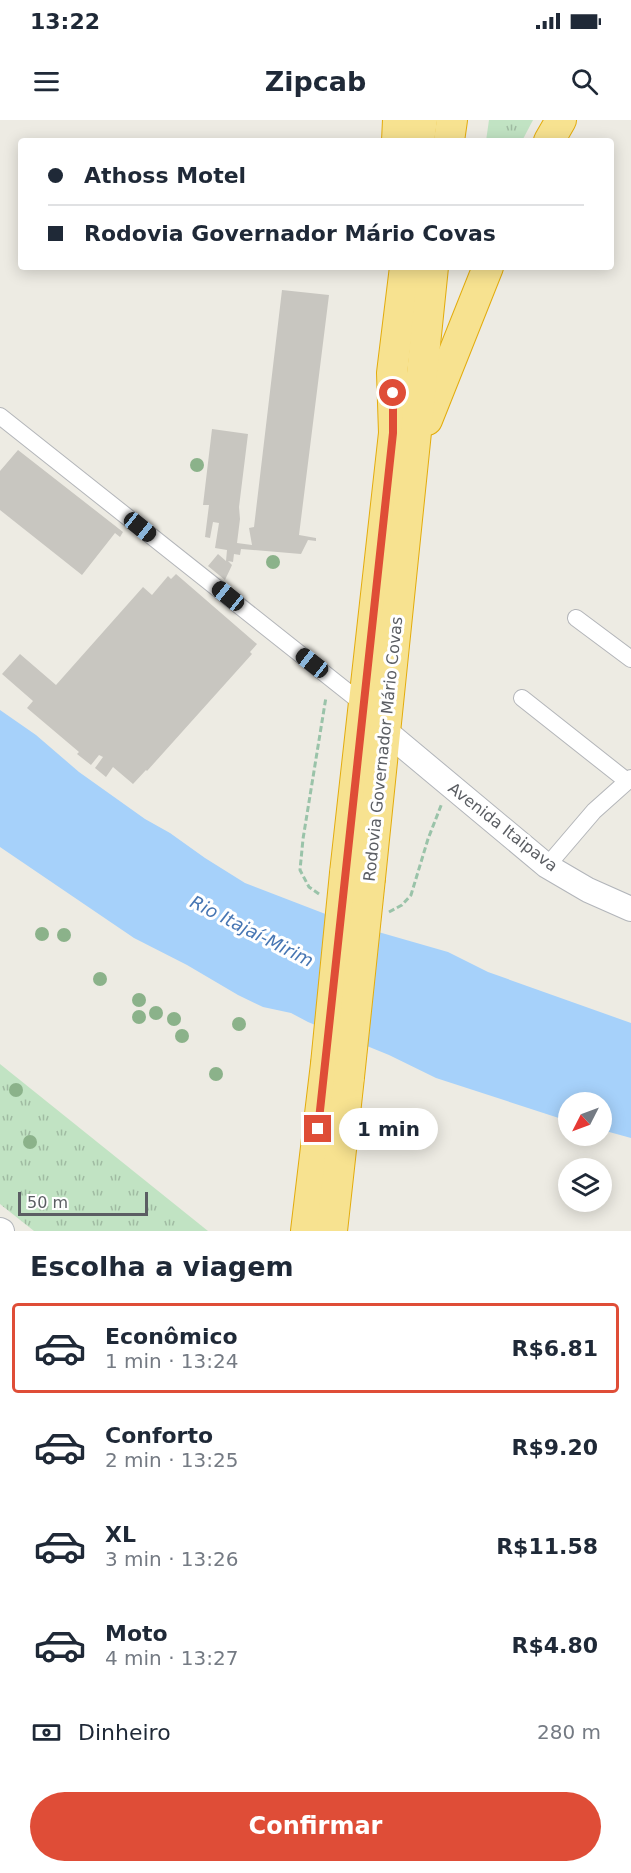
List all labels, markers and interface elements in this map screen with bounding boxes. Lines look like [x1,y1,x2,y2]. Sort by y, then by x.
text: 13:22 [30,9,100,34]
icon: menu [30,65,63,98]
icon: search [568,65,601,98]
text: Zipcab [265,66,366,97]
text: Athoss Motel [84,163,246,188]
text: Rodovia Governador Mário Covas [84,221,496,246]
route start [379,379,406,406]
car [120,509,160,545]
car [208,578,248,614]
street label: Rodovia Governador Mário Covas [360,616,406,882]
car [292,645,332,681]
street label: Avenida Itaipava [445,778,561,876]
water label: Rio Itajaí-Mirim [187,891,317,971]
north arrow [558,1092,612,1146]
map controls [558,1092,612,1212]
callout: 1 min [339,1108,438,1150]
route end [304,1115,331,1142]
text: 1 min [357,1117,420,1141]
button: layers [558,1158,612,1212]
scale bar [18,1189,148,1216]
text: 50 m [27,1193,68,1212]
text: Escolha a viagem [30,1251,294,1282]
icon: car [33,1321,87,1375]
text: Econômico [105,1324,238,1349]
text: R$6.81 [511,1336,598,1361]
text: 1 min · 13:24 [105,1349,239,1373]
icon: car [33,1420,87,1474]
text: Conforto [105,1423,213,1448]
text: R$9.20 [511,1435,598,1460]
text: 2 min · 13:25 [105,1448,239,1472]
icon: car [33,1519,87,1573]
text: XL [105,1522,136,1547]
text: R$11.58 [496,1534,598,1559]
text: 3 min · 13:26 [105,1547,239,1571]
icon: car [33,1618,87,1672]
text: Moto [105,1621,168,1646]
text: R$4.80 [511,1633,598,1658]
text: 4 min · 13:27 [105,1646,239,1670]
icon: cash [30,1716,63,1749]
text: Dinheiro [78,1720,171,1745]
text: 280 m [537,1720,601,1744]
button: Confirmar [30,1792,601,1861]

